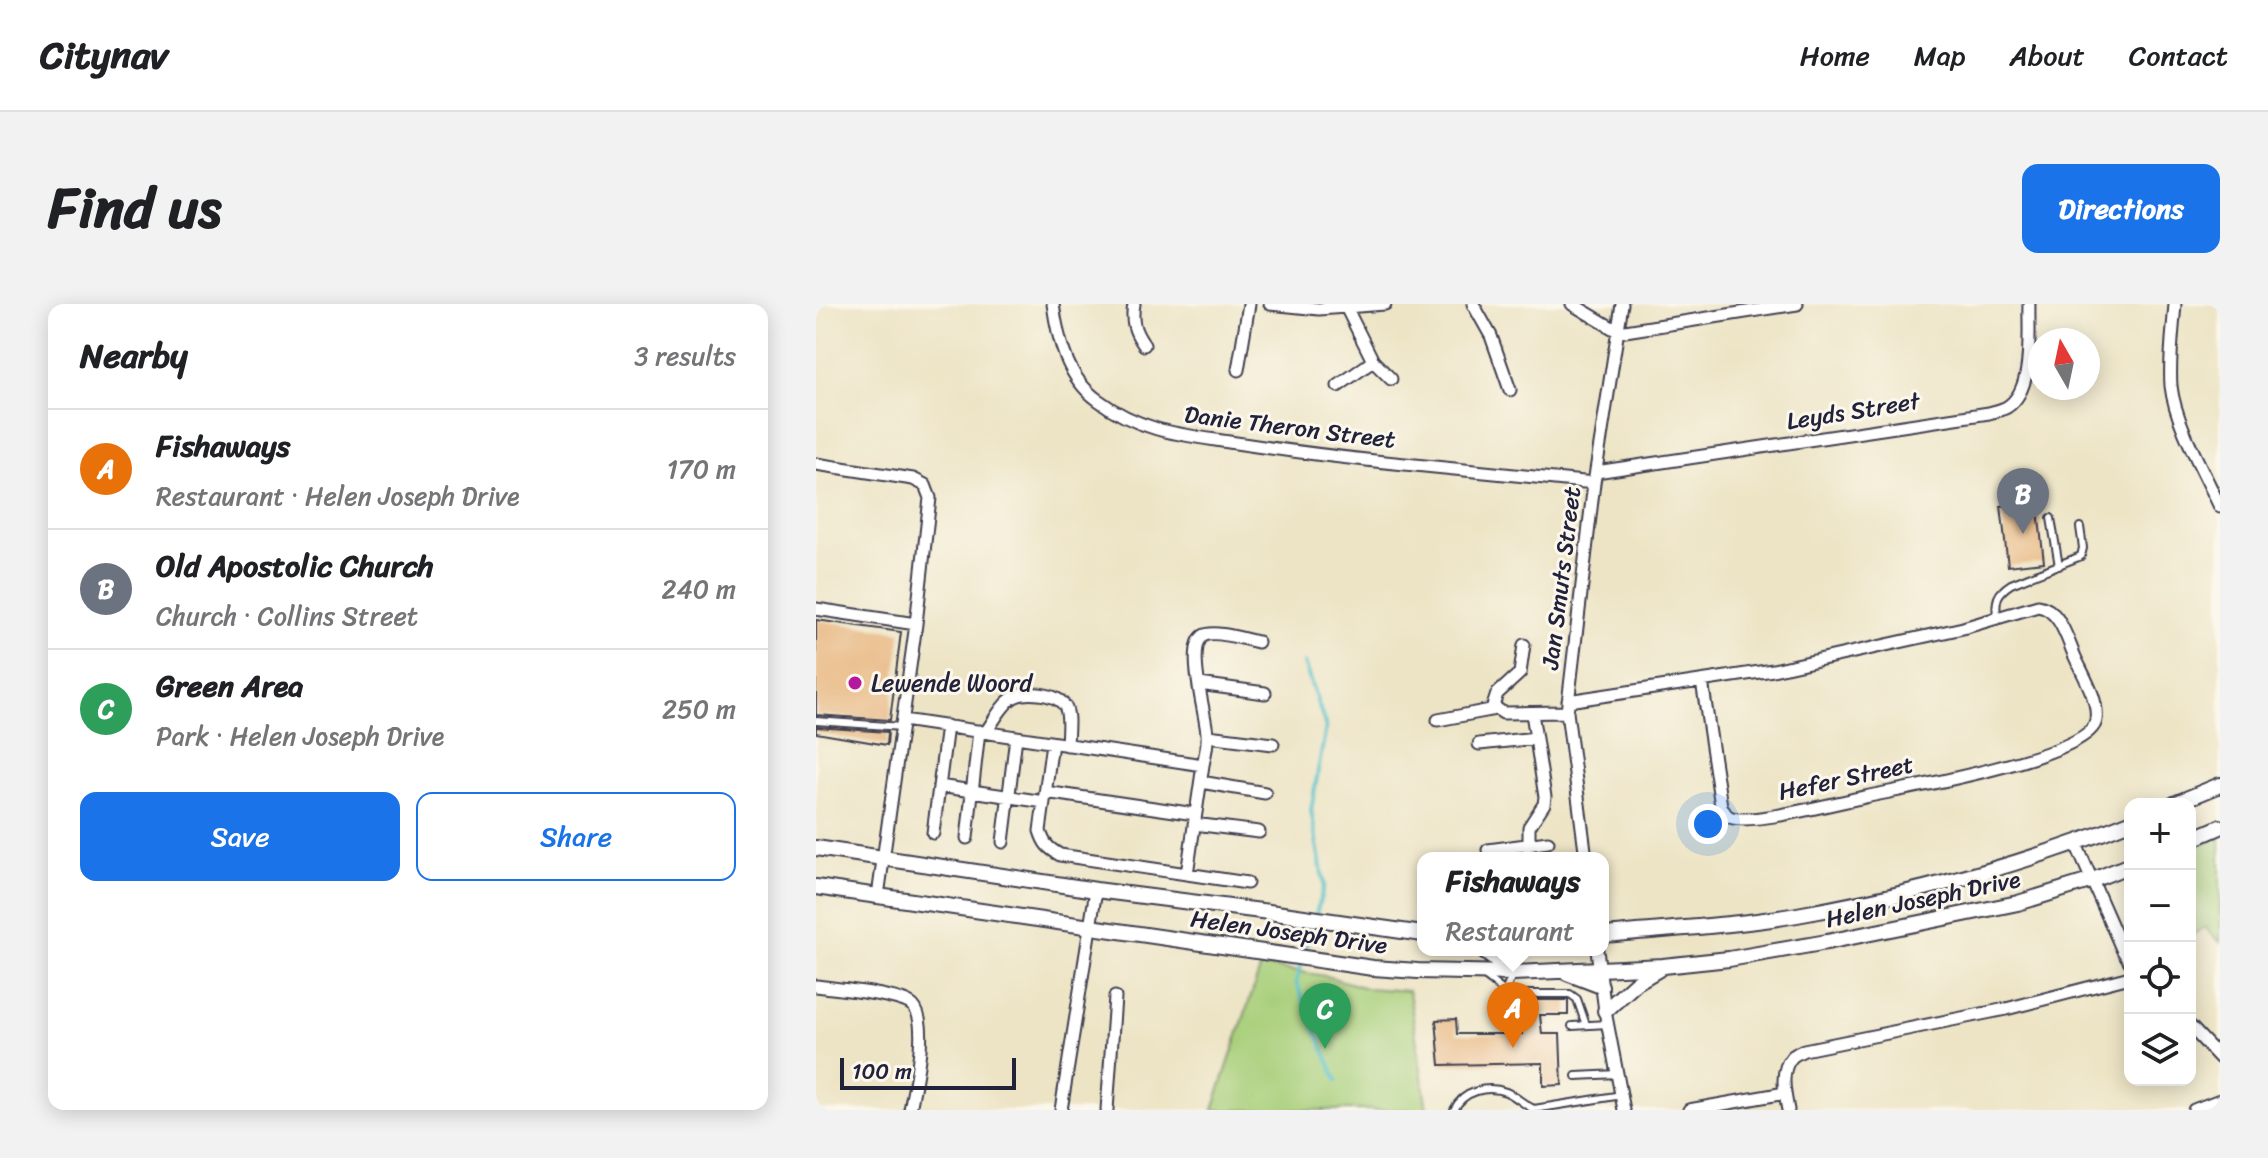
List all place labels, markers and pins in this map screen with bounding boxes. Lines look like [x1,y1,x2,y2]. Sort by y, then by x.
pin: B [1997,468,2049,534]
place label: Lewende Woord [871,662,1033,704]
marker: Lewende Woord [846,674,864,692]
pin: A [1487,982,1539,1048]
pin: C [1299,983,1351,1049]

